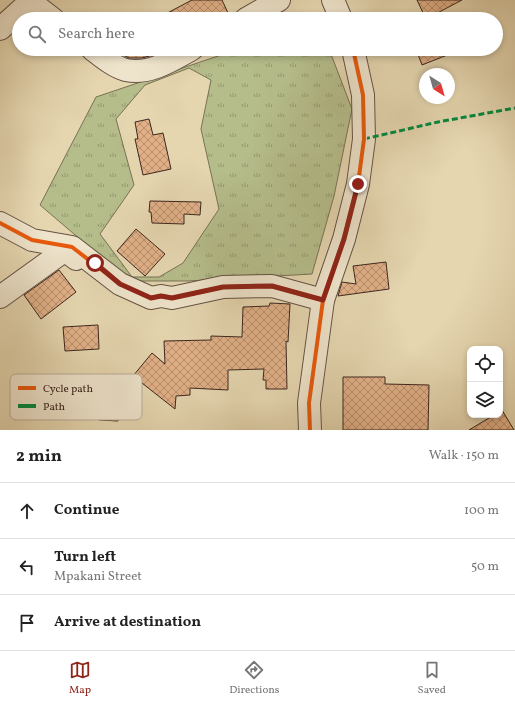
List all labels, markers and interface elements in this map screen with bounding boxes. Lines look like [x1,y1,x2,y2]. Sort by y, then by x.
search box [12,12,503,56]
icon: search [26,23,48,45]
text: Search here [58,24,135,45]
north arrow [419,68,455,104]
route end [349,175,367,193]
route start [86,254,104,272]
map controls [467,346,503,418]
button: locate [467,346,503,382]
legend [10,374,142,420]
text: Cycle path [43,382,93,397]
button: layers [467,382,503,418]
text: Path [43,400,66,415]
text: 2 min [16,445,62,468]
text: Walk · 150 m [429,447,499,465]
icon: ahead [16,500,38,522]
text: Continue [54,500,119,521]
text: 100 m [464,502,499,520]
text: Turn left [54,547,116,568]
icon: left [16,556,38,578]
text: 50 m [471,558,499,576]
text: Mpakani Street [54,568,142,586]
icon: arrive [16,612,38,634]
text: Arrive at destination [54,612,201,633]
tab: Map [69,659,91,698]
tab: Directions [229,659,280,698]
tab: Saved [418,659,446,698]

